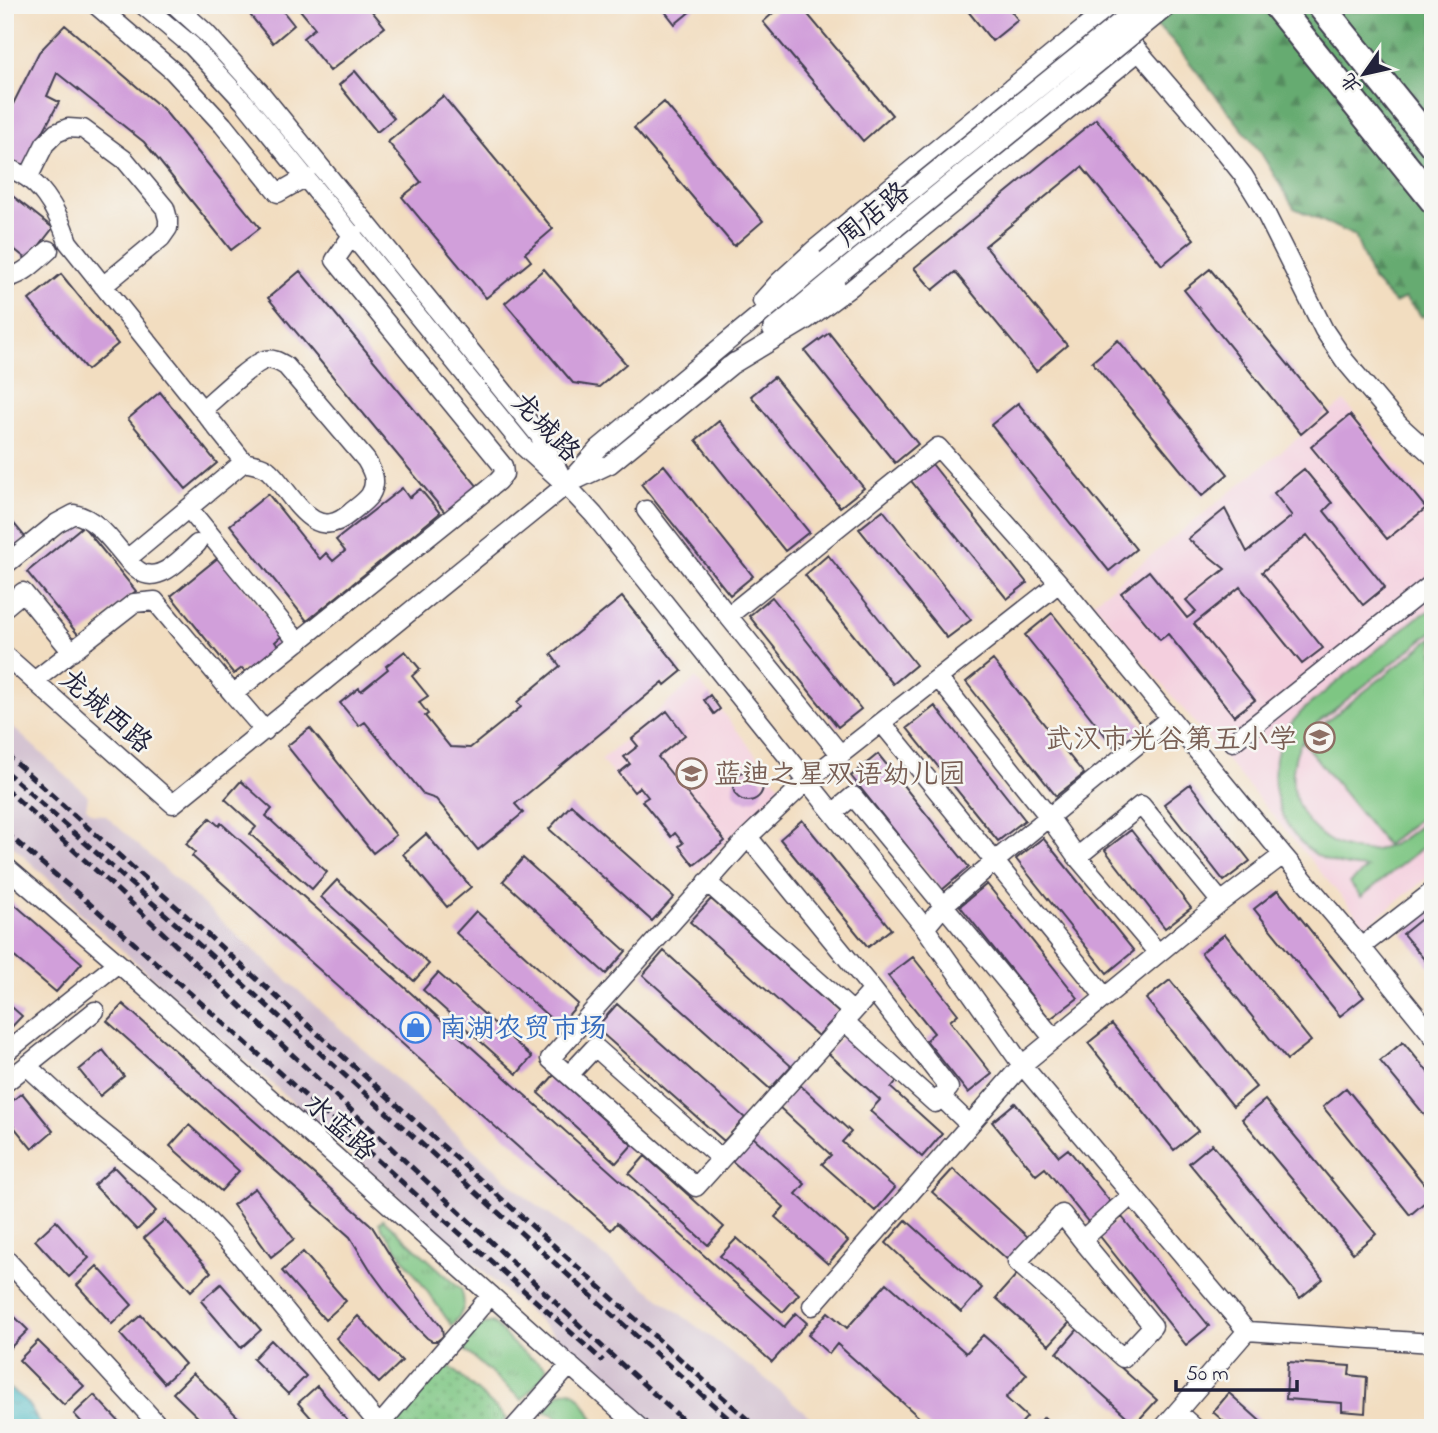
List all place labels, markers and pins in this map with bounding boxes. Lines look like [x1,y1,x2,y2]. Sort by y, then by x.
place label: 武汉市光谷第五小学 [1045,721,1297,762]
school or university icon: 武汉市光谷第五小学 [1303,721,1337,755]
school or university icon: 蓝迪之星双语幼儿园 [674,756,708,790]
place label: 蓝迪之星双语幼儿园 [714,756,966,797]
shop icon: 南湖农贸市场 [399,1010,433,1044]
place label: 南湖农贸市场 [439,1010,607,1051]

